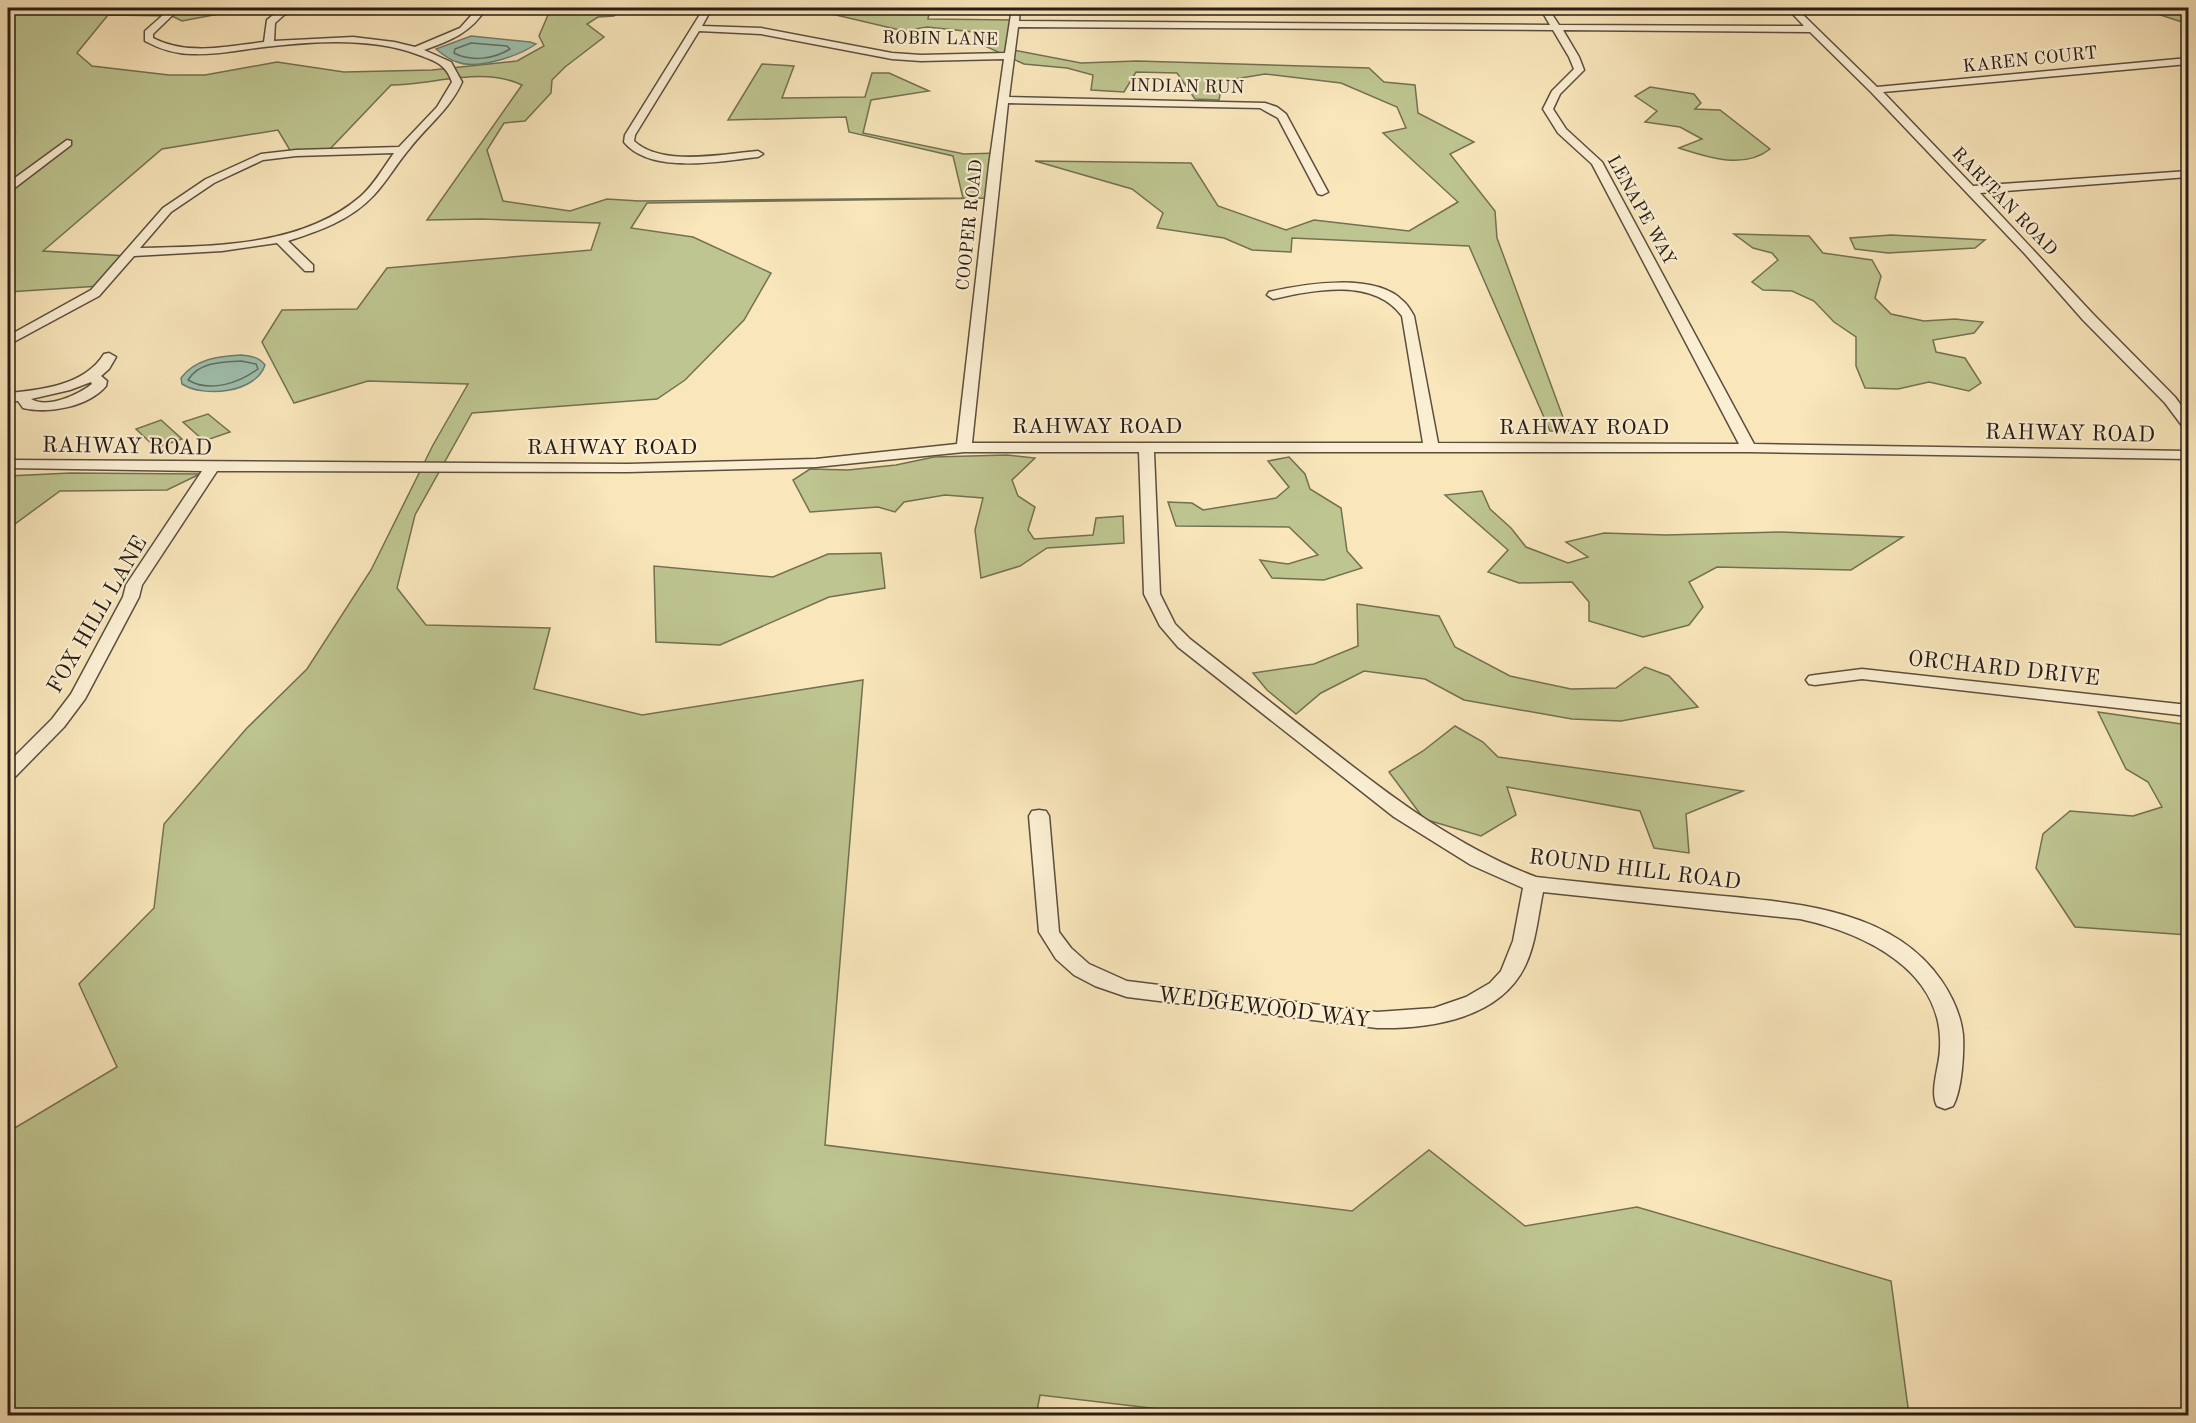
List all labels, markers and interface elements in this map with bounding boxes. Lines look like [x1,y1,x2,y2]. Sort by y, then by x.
street label: ROBIN LANE [882,29,998,49]
street label: KAREN COURT [1962,44,2098,76]
street label: INDIAN RUN [1129,77,1245,97]
street label: RARITAN ROAD [1948,144,2060,259]
street label: LENAPE WAY [1604,153,1679,268]
street label: COOPER ROAD [954,158,986,292]
street label: RAHWAY ROAD [1012,416,1182,438]
street label: RAHWAY ROAD [1499,417,1669,439]
street label: RAHWAY ROAD [1985,422,2155,446]
street label: RAHWAY ROAD [42,435,212,459]
street label: RAHWAY ROAD [527,437,697,459]
street label: FOX HILL LANE [44,533,152,697]
street label: ORCHARD DRIVE [1907,648,2101,690]
street label: ROUND HILL ROAD [1528,846,1742,894]
street label: WEDGEWOOD WAY [1156,984,1371,1032]

